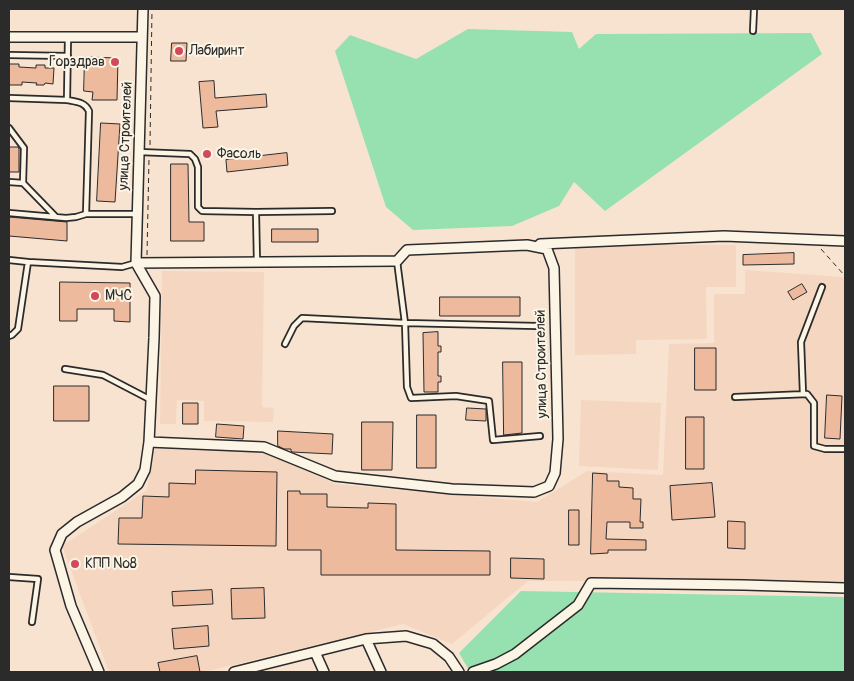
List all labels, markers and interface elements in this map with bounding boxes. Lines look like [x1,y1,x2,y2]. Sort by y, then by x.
place label: Лабиринт [189,43,245,59]
marker: Лабиринт [173,45,185,57]
place label: Горздрав [49,54,105,70]
marker: Горздрав [109,56,121,68]
street label: улица Строителей [116,81,136,191]
place label: Фасоль [217,146,261,162]
marker: Фасоль [201,148,213,160]
place label: МЧС [105,288,132,304]
marker: МЧС [89,290,101,302]
street label: улица Строителей [533,309,551,419]
place label: КПП №8 [85,556,137,572]
marker: КПП №8 [69,558,81,570]

